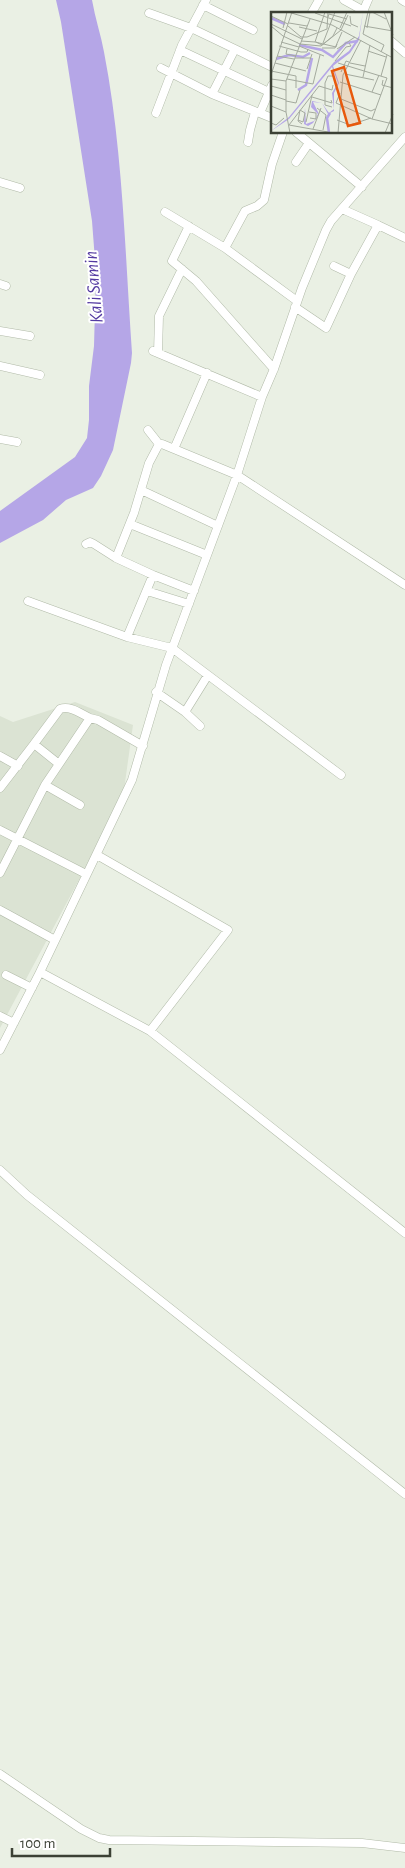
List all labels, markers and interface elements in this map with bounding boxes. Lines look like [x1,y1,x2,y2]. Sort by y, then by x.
inset map [271,12,392,134]
water label: Kali Samin [81,250,107,324]
scale bar [12,1826,110,1858]
text: 100 m [20,1836,55,1851]

